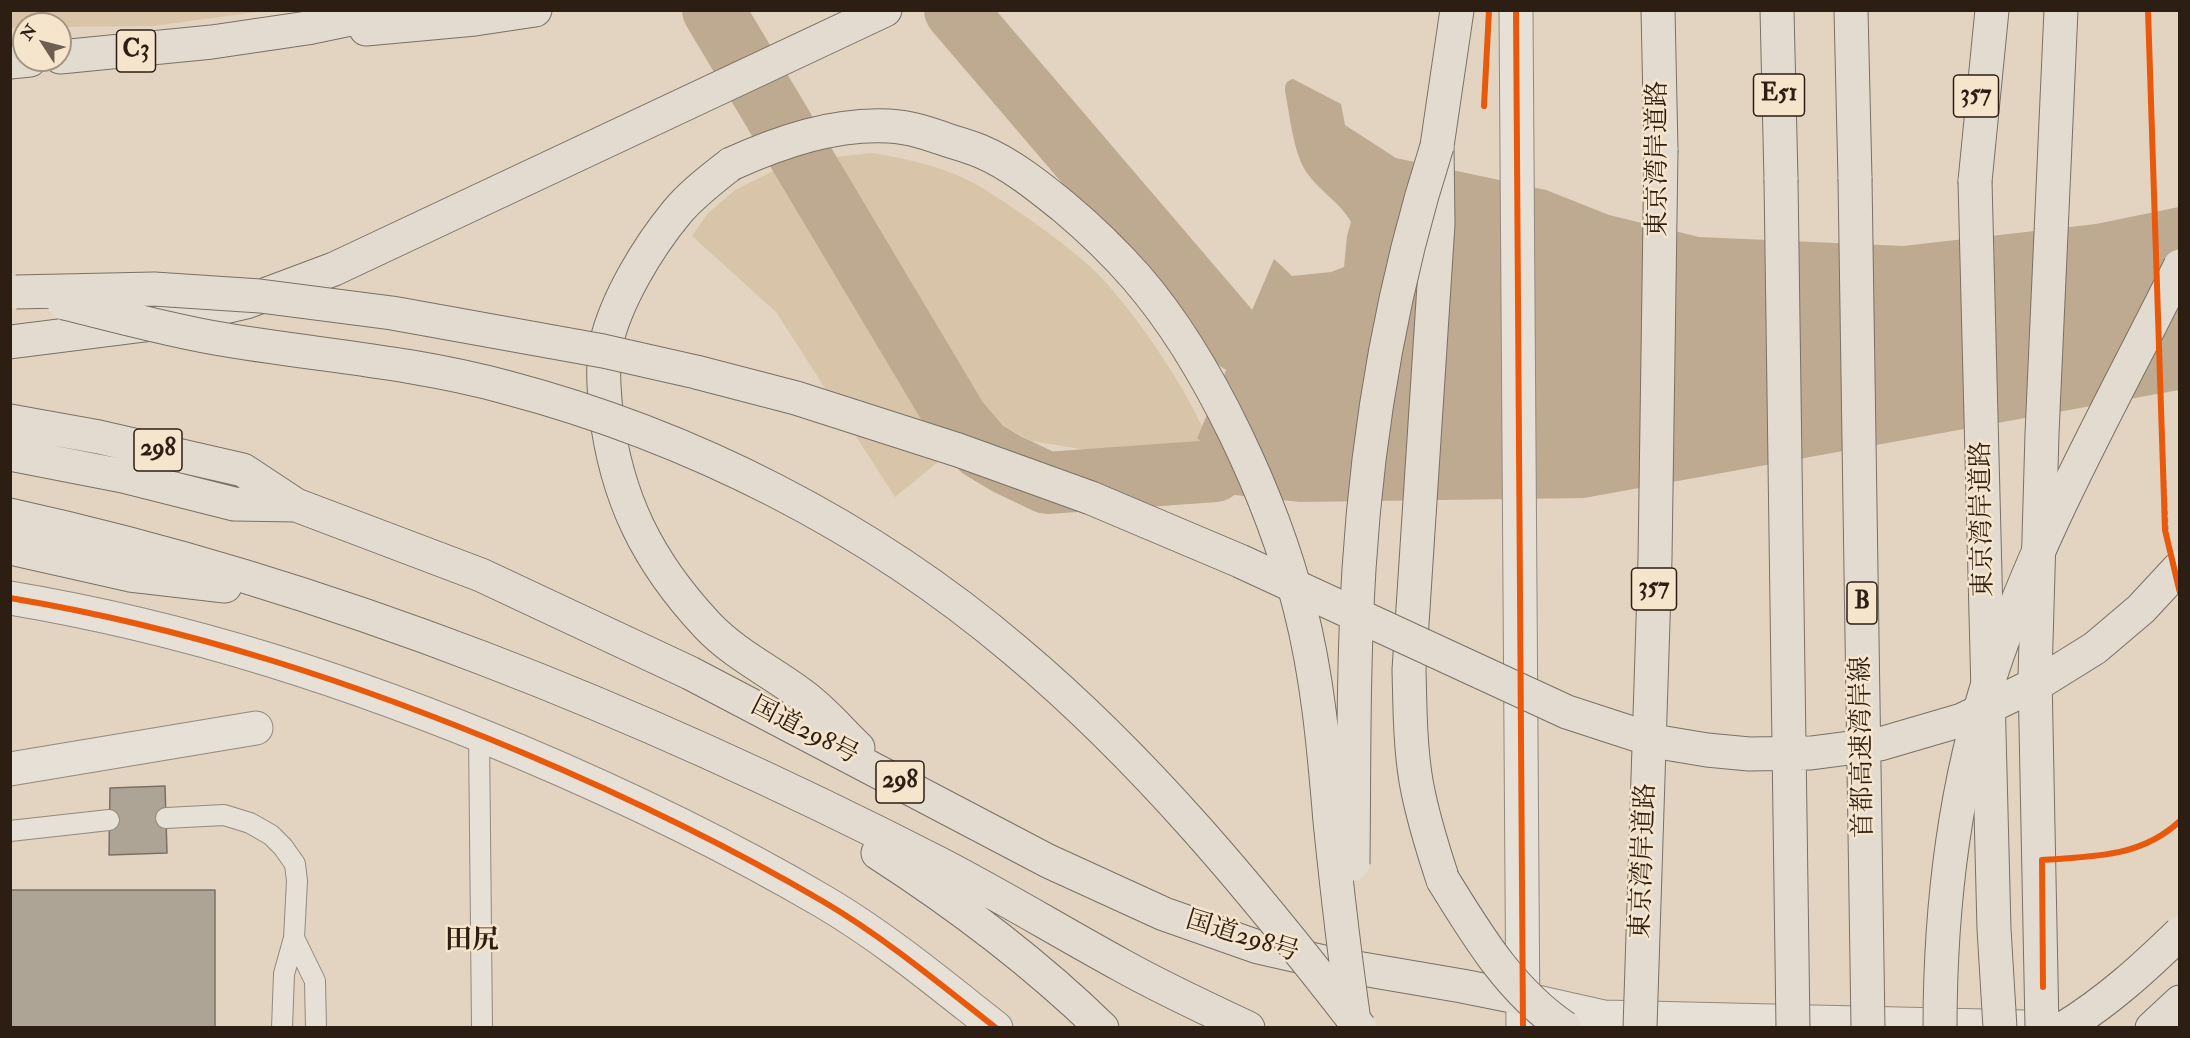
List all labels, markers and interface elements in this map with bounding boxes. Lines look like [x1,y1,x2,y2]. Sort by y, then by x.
north arrow [12,12,72,72]
text: N [17,21,41,44]
road number: C3 [116,30,156,72]
road number: E51 [1754,74,1804,116]
road number: 357 [1954,75,1998,117]
street label: 東京湾岸道路 [1643,81,1675,237]
road number: 298 [134,429,182,471]
street label: 東京湾岸道路 [1967,441,2001,597]
road number: 357 [1632,568,1676,610]
road number: B [1847,582,1877,624]
street label: 首都高速湾岸線 [1847,656,1881,838]
street label: 国道298号 [745,692,863,772]
road number: 298 [876,761,924,803]
street label: 東京湾岸道路 [1627,783,1663,939]
street label: 国道298号 [1182,906,1302,970]
district label: 田尻 [445,926,499,958]

